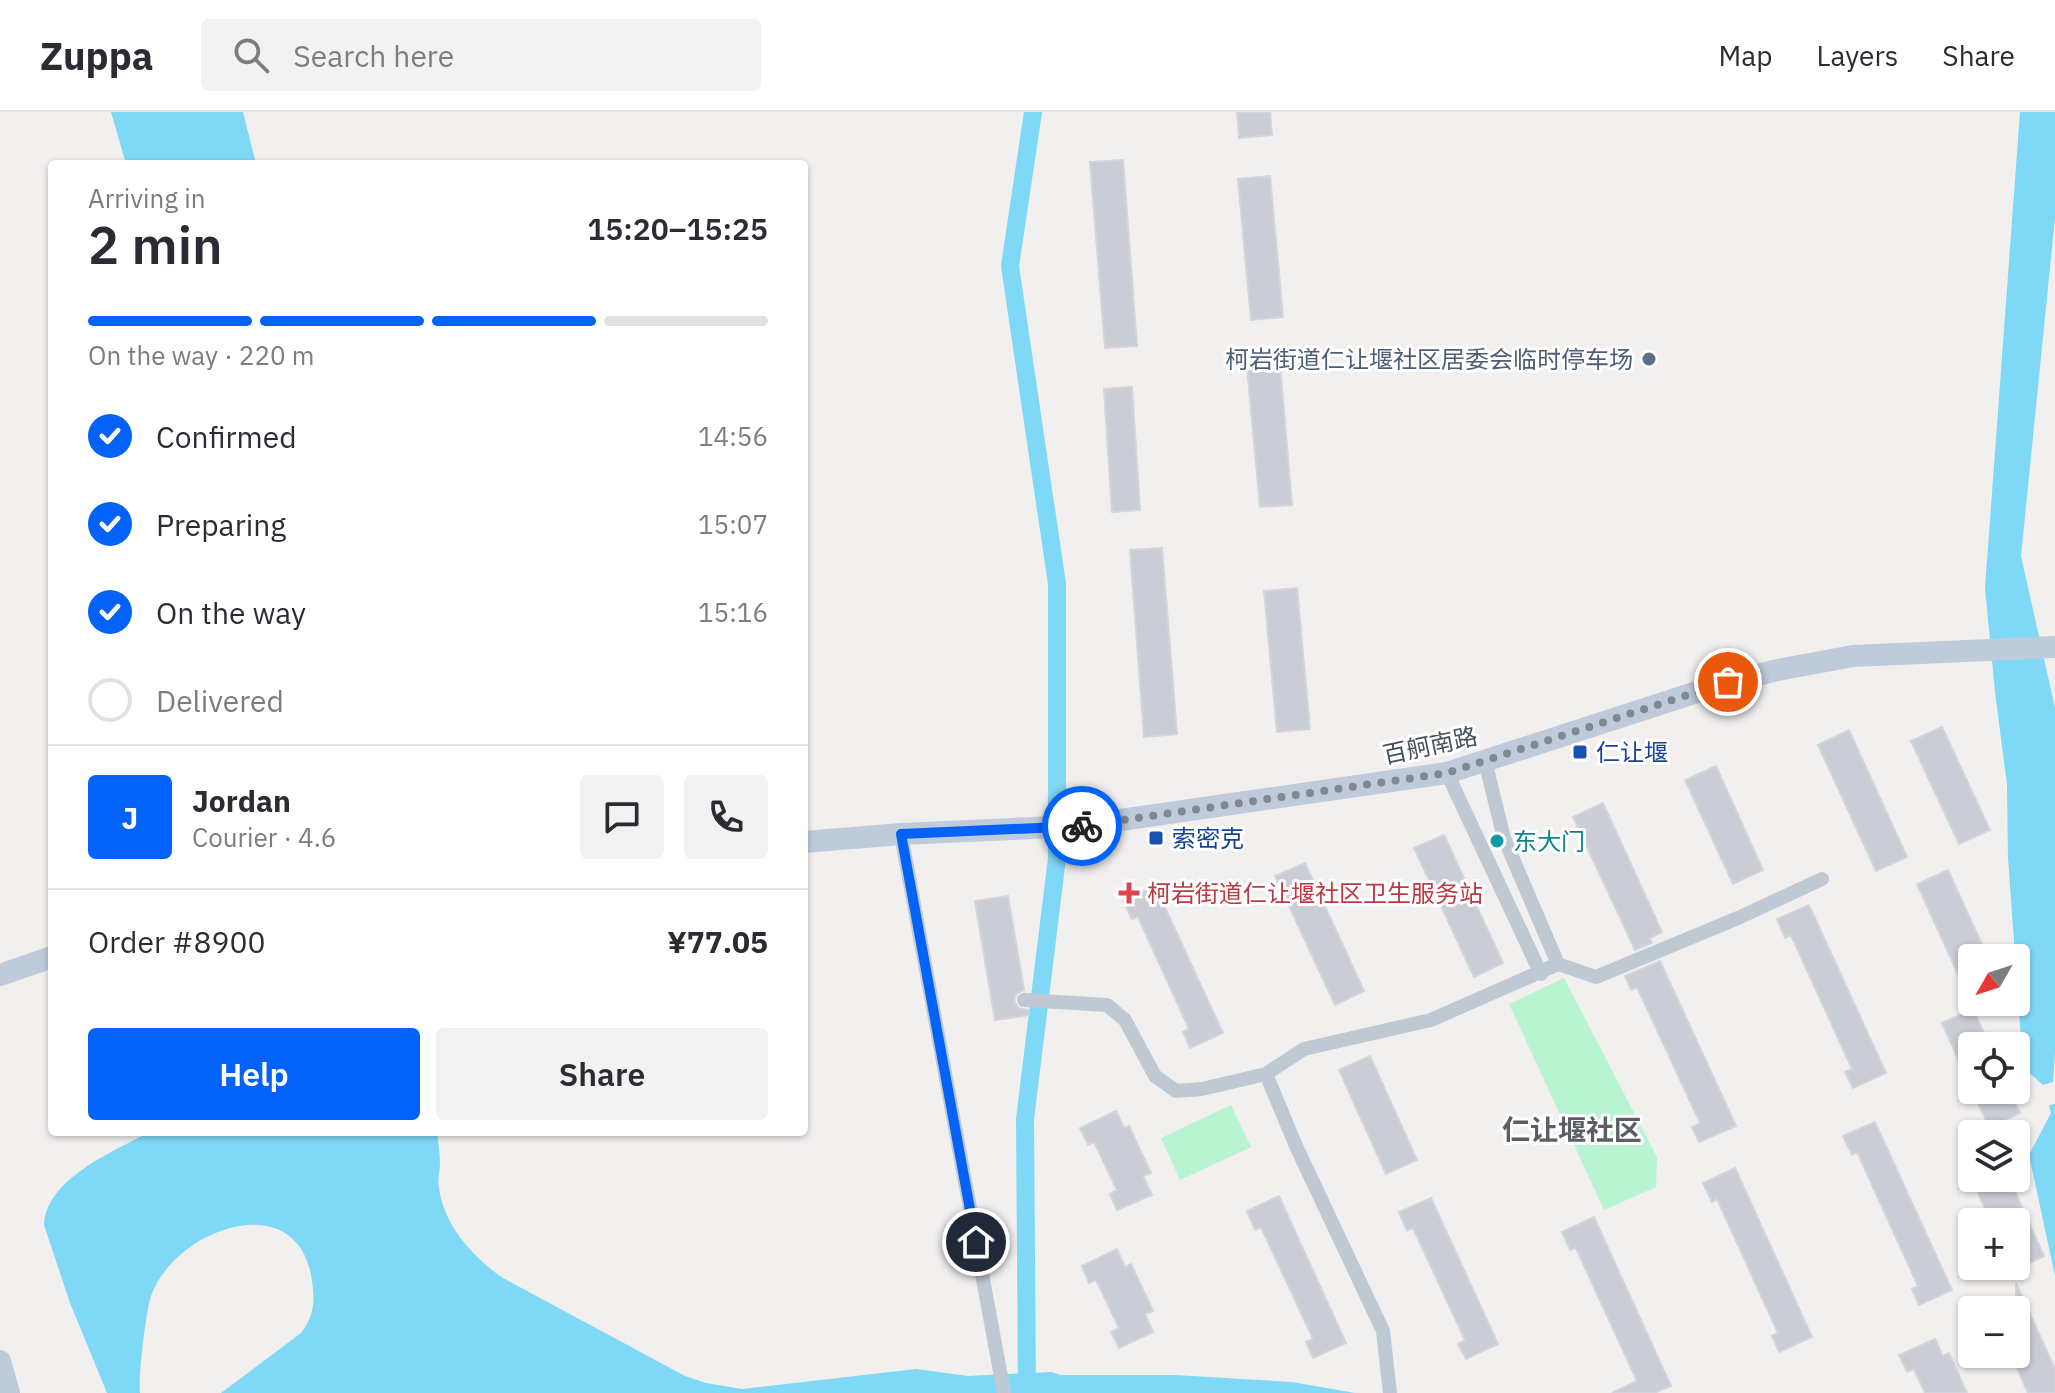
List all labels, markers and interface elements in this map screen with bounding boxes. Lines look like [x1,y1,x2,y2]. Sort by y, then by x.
search box [201,19,761,91]
text: Zuppa [40,31,153,80]
icon: search [229,33,273,77]
text: Search here [293,36,454,75]
text: Map [1718,37,1772,74]
text: Layers [1816,37,1898,74]
text: Share [1942,37,2015,74]
text: Arriving in [88,181,205,215]
text: 15:20–15:25 [587,209,768,248]
text: 2 min [88,211,223,278]
text: On the way · 220 m [88,338,314,372]
place label: 柯岩街道仁让堰社区居委会临时停车场 [1225,343,1633,375]
marker: 柯岩街道仁让堰社区居委会临时停车场 [1640,350,1658,368]
icon: check [88,414,132,458]
text: Confirmed [156,417,297,456]
text: 14:56 [698,419,768,453]
icon: check [88,502,132,546]
text: Preparing [156,505,286,544]
text: 15:07 [698,507,768,541]
icon: check [88,590,132,634]
text: On the way [156,593,306,632]
text: 15:16 [698,595,768,629]
pin [1694,648,1762,716]
icon: bag [1706,660,1750,704]
text: Delivered [156,681,284,720]
street label: 百舸南路 [1380,719,1480,771]
place label: 仁让堰 [1596,736,1668,768]
marker: 仁让堰 [1571,743,1589,761]
button: chat [580,775,664,859]
button: phone [684,775,768,859]
text: Jordan [192,781,291,820]
courier [1042,786,1122,866]
text: J [122,798,138,837]
icon: bike [1060,804,1104,848]
text: Courier · 4.6 [192,820,336,854]
place label: 索密克 [1172,822,1244,854]
place label: 东大门 [1513,825,1585,857]
marker: 索密克 [1147,829,1165,847]
marker: 东大门 [1488,832,1506,850]
place label: 柯岩街道仁让堰社区卫生服务站 [1147,877,1483,909]
marker: 柯岩街道仁让堰社区卫生服务站 [1118,882,1140,904]
text: Order #8900 [88,922,265,961]
text: ¥77.05 [667,922,768,961]
north arrow [1958,944,2030,1016]
map controls [1958,944,2030,1368]
button: Help [88,1028,420,1120]
button: Share [436,1028,768,1120]
button: locate [1958,1032,2030,1104]
district label: 仁让堰社区 [1502,1111,1642,1148]
button: layers [1958,1120,2030,1192]
pin [942,1208,1010,1276]
button: + [1958,1208,2030,1280]
icon: home [954,1220,998,1264]
button: − [1958,1296,2030,1368]

